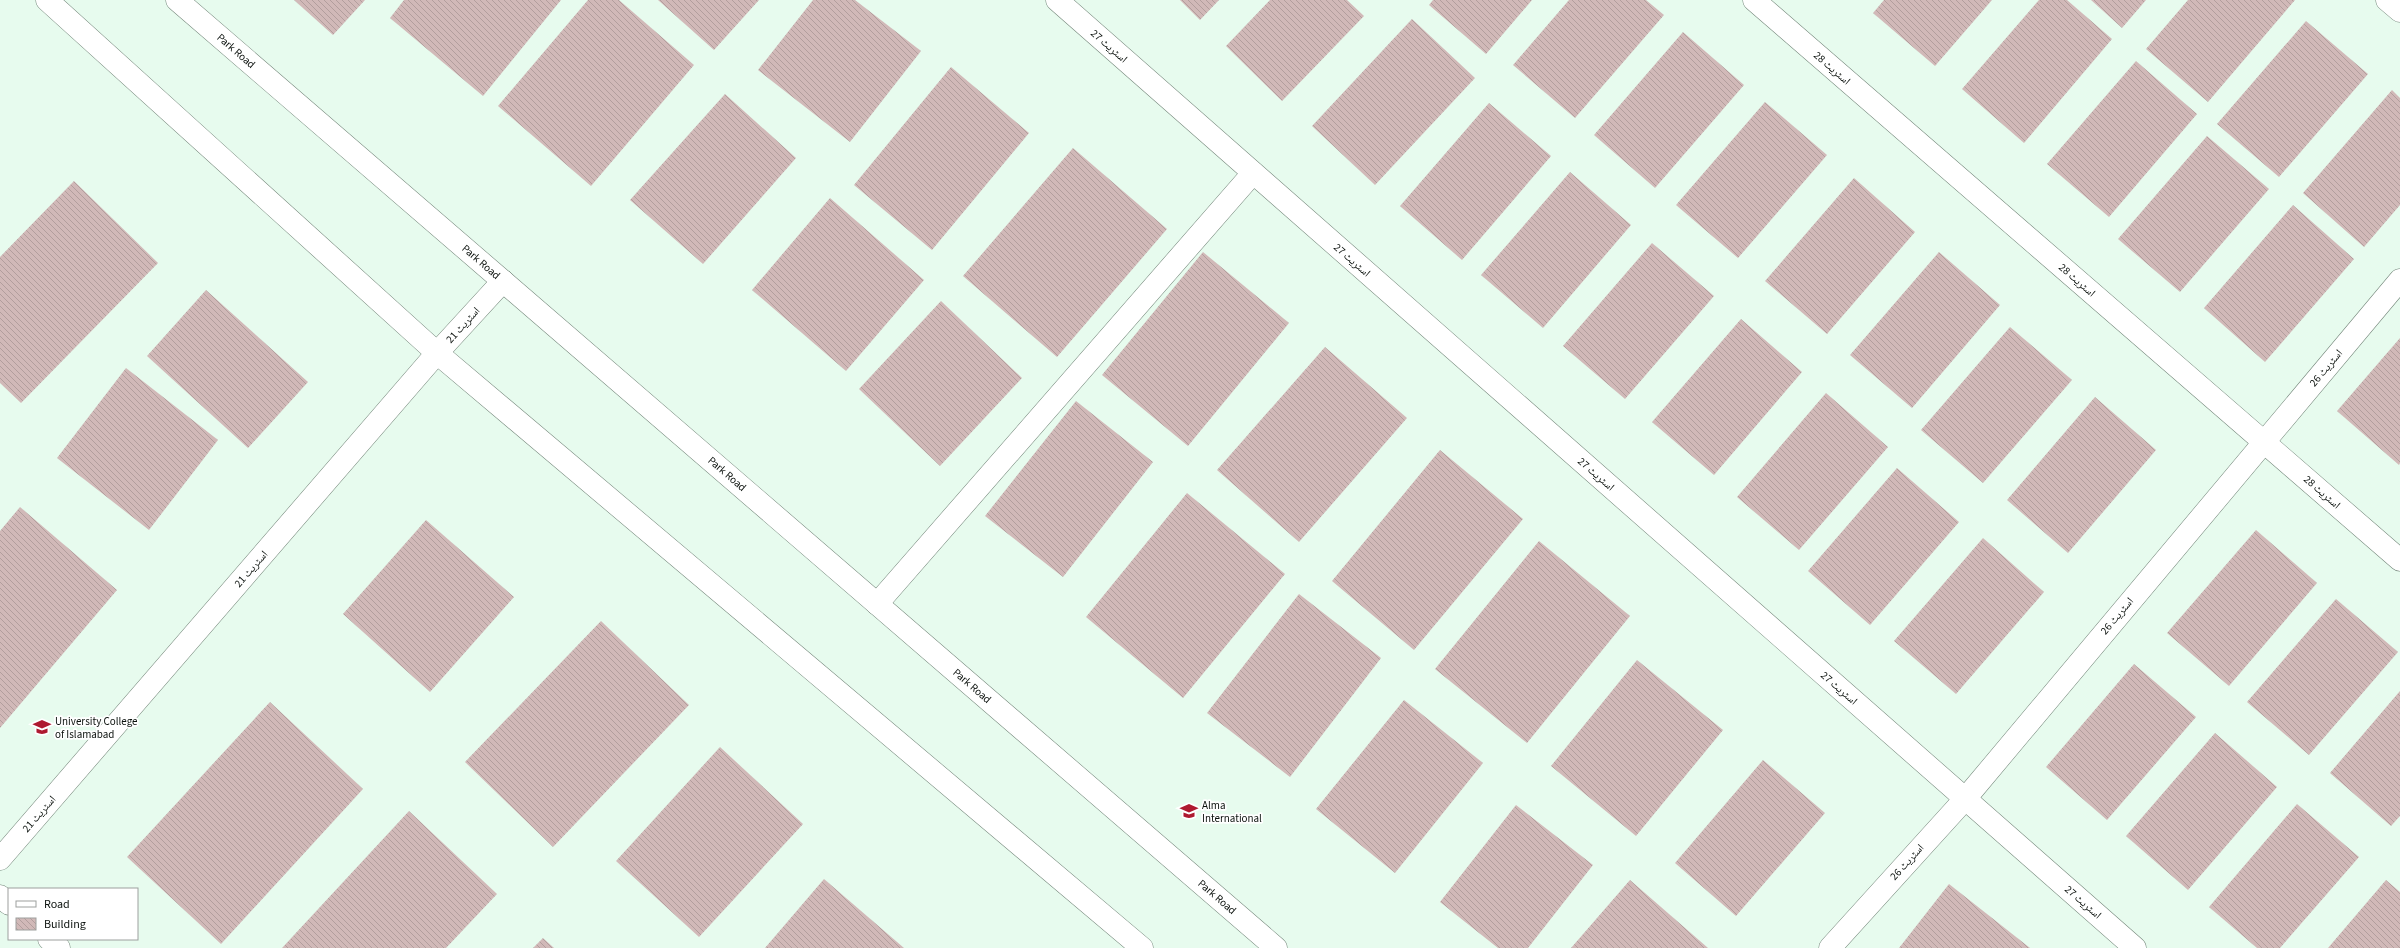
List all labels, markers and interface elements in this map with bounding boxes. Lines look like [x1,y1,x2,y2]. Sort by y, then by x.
street label: اسٹریٹ 27 [1087,26,1131,66]
street label: Park Road [214,30,258,72]
street label: اسٹریٹ 28 [1810,48,1854,88]
street label: اسٹریٹ 27 [1330,240,1374,280]
street label: Park Road [459,241,503,283]
street label: اسٹریٹ 28 [2055,260,2099,300]
street label: اسٹریٹ 21 [443,304,483,346]
street label: اسٹریٹ 26 [2306,346,2346,390]
street label: Park Road [705,453,749,495]
street label: اسٹریٹ 27 [1574,454,1618,494]
street label: اسٹریٹ 28 [2300,472,2344,512]
street label: اسٹریٹ 21 [231,547,271,591]
street label: اسٹریٹ 26 [2097,594,2137,638]
street label: Park Road [950,665,994,707]
street label: اسٹریٹ 27 [1817,668,1861,708]
place label: University College of Islamabad [55,714,138,742]
school or university icon: University College of Islamabad [32,717,52,737]
street label: اسٹریٹ 21 [19,792,59,836]
place label: Alma International [1202,798,1262,826]
school or university icon: Alma International [1179,801,1199,821]
street label: اسٹریٹ 26 [1887,841,1927,883]
street label: Park Road [1195,876,1239,918]
street label: اسٹریٹ 27 [2061,882,2105,922]
legend [8,888,138,940]
text: Road [44,896,70,913]
text: Building [44,916,86,933]

